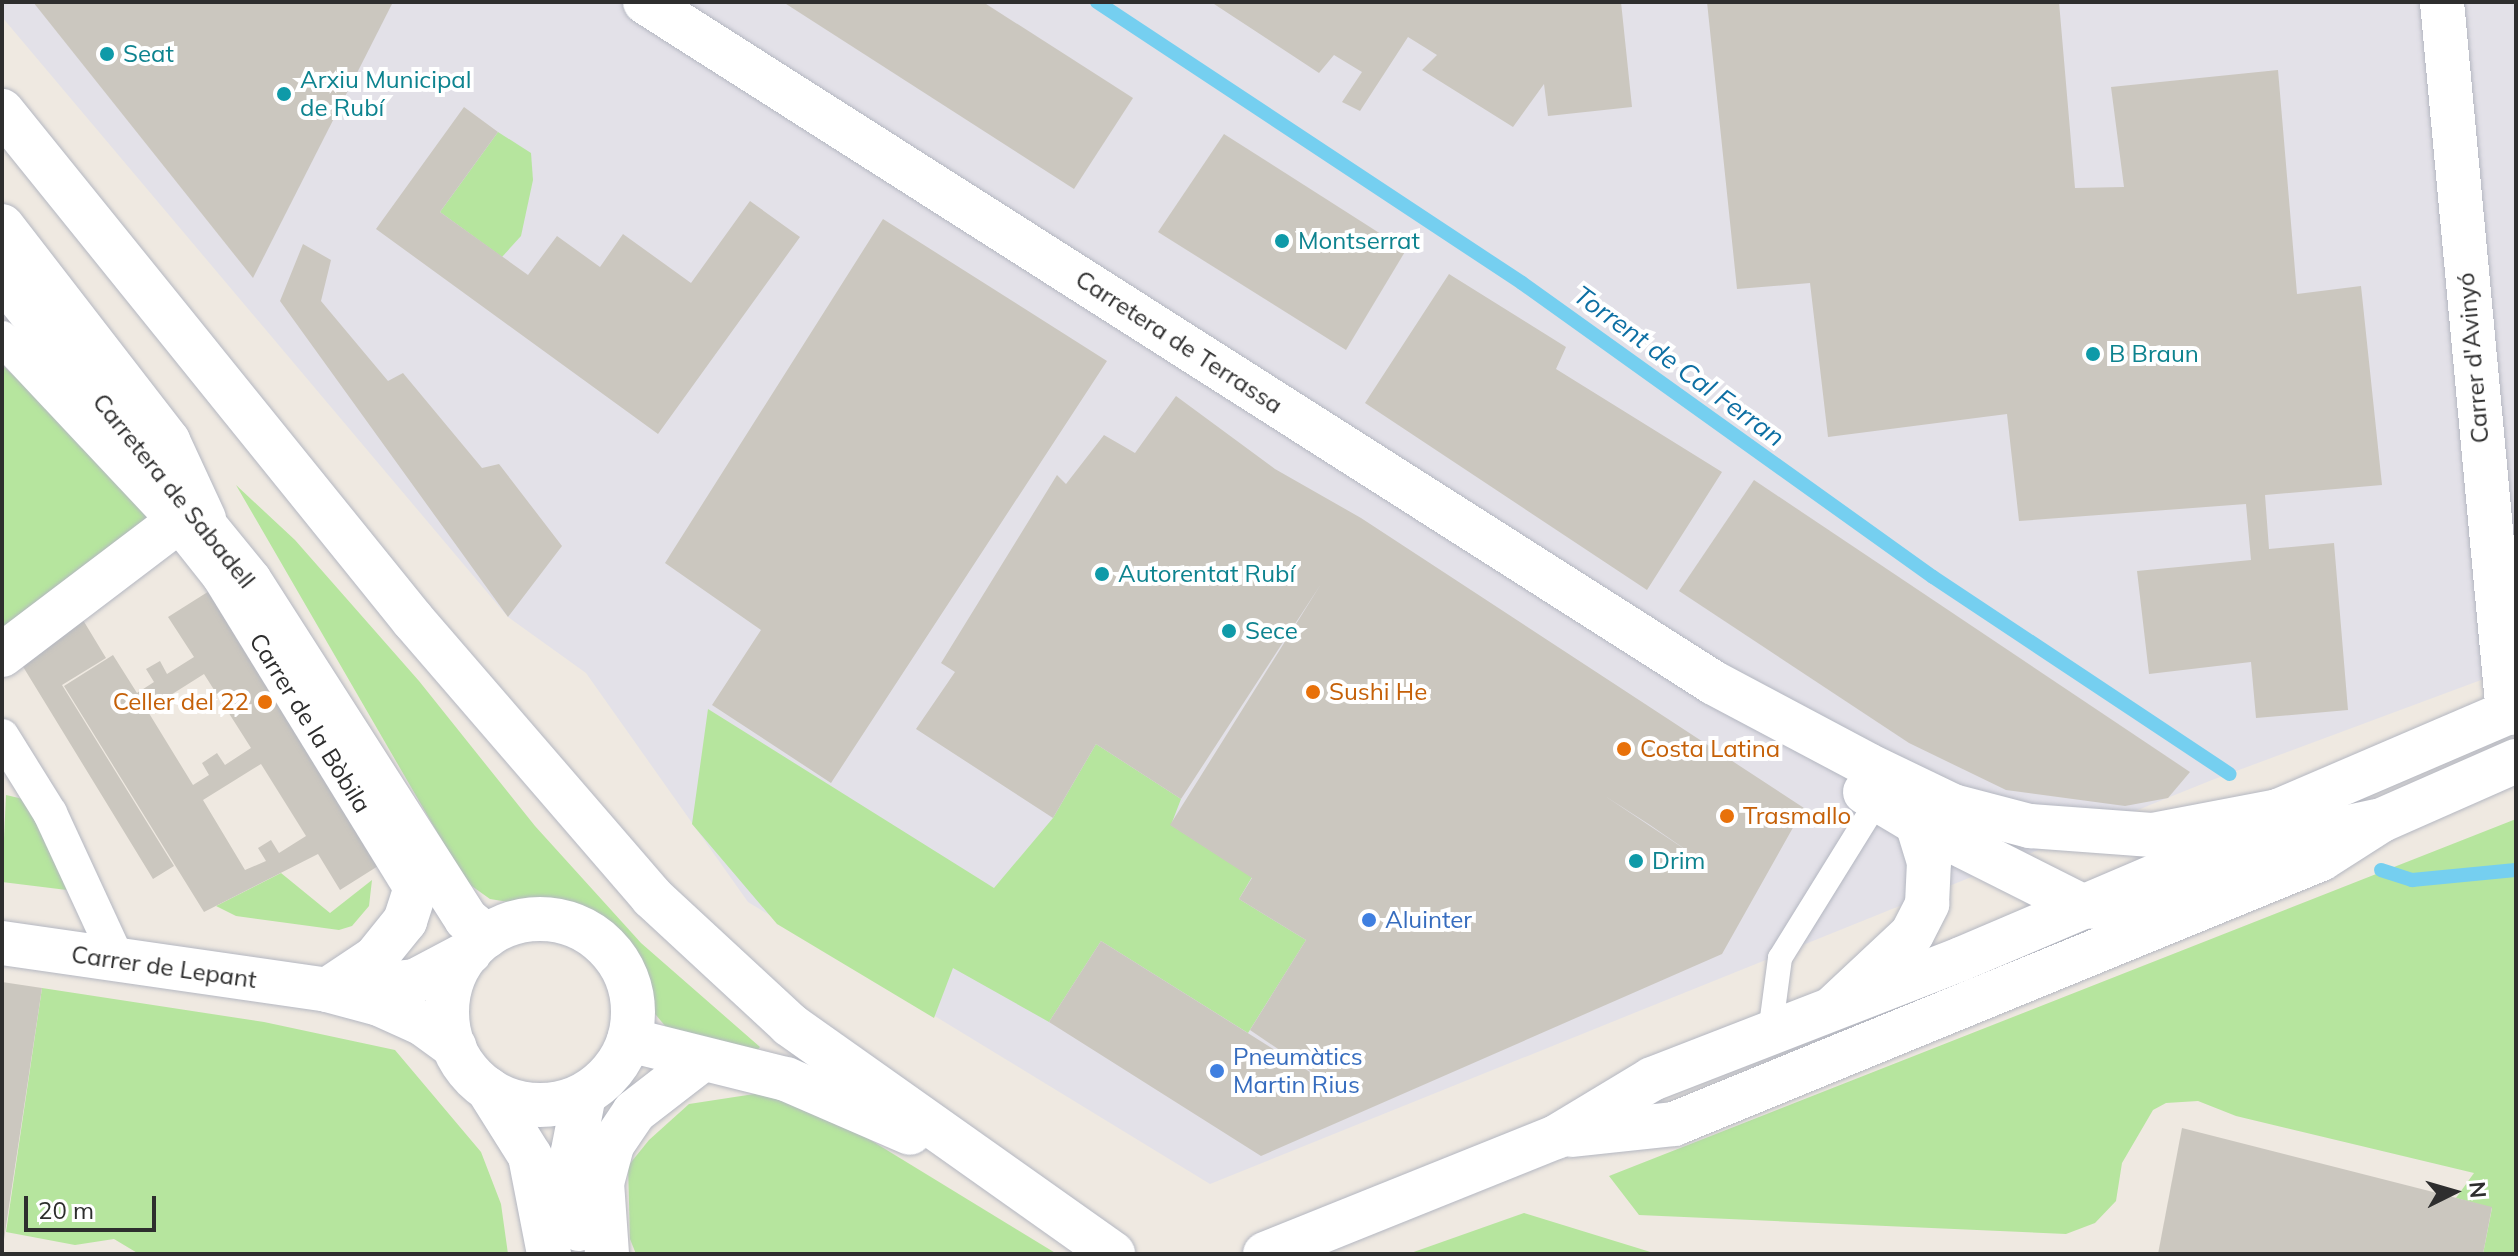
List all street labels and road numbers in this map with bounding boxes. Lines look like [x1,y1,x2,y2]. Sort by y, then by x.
street label: Carretera de Terrassa [1070,264,1288,420]
street label: Carrer d'Avinyó [2451,272,2495,444]
street label: Carretera de Sabadell [87,388,261,594]
street label: Carrer de la Bòbila [243,628,377,818]
street label: Carrer de Lepant [70,940,258,994]

